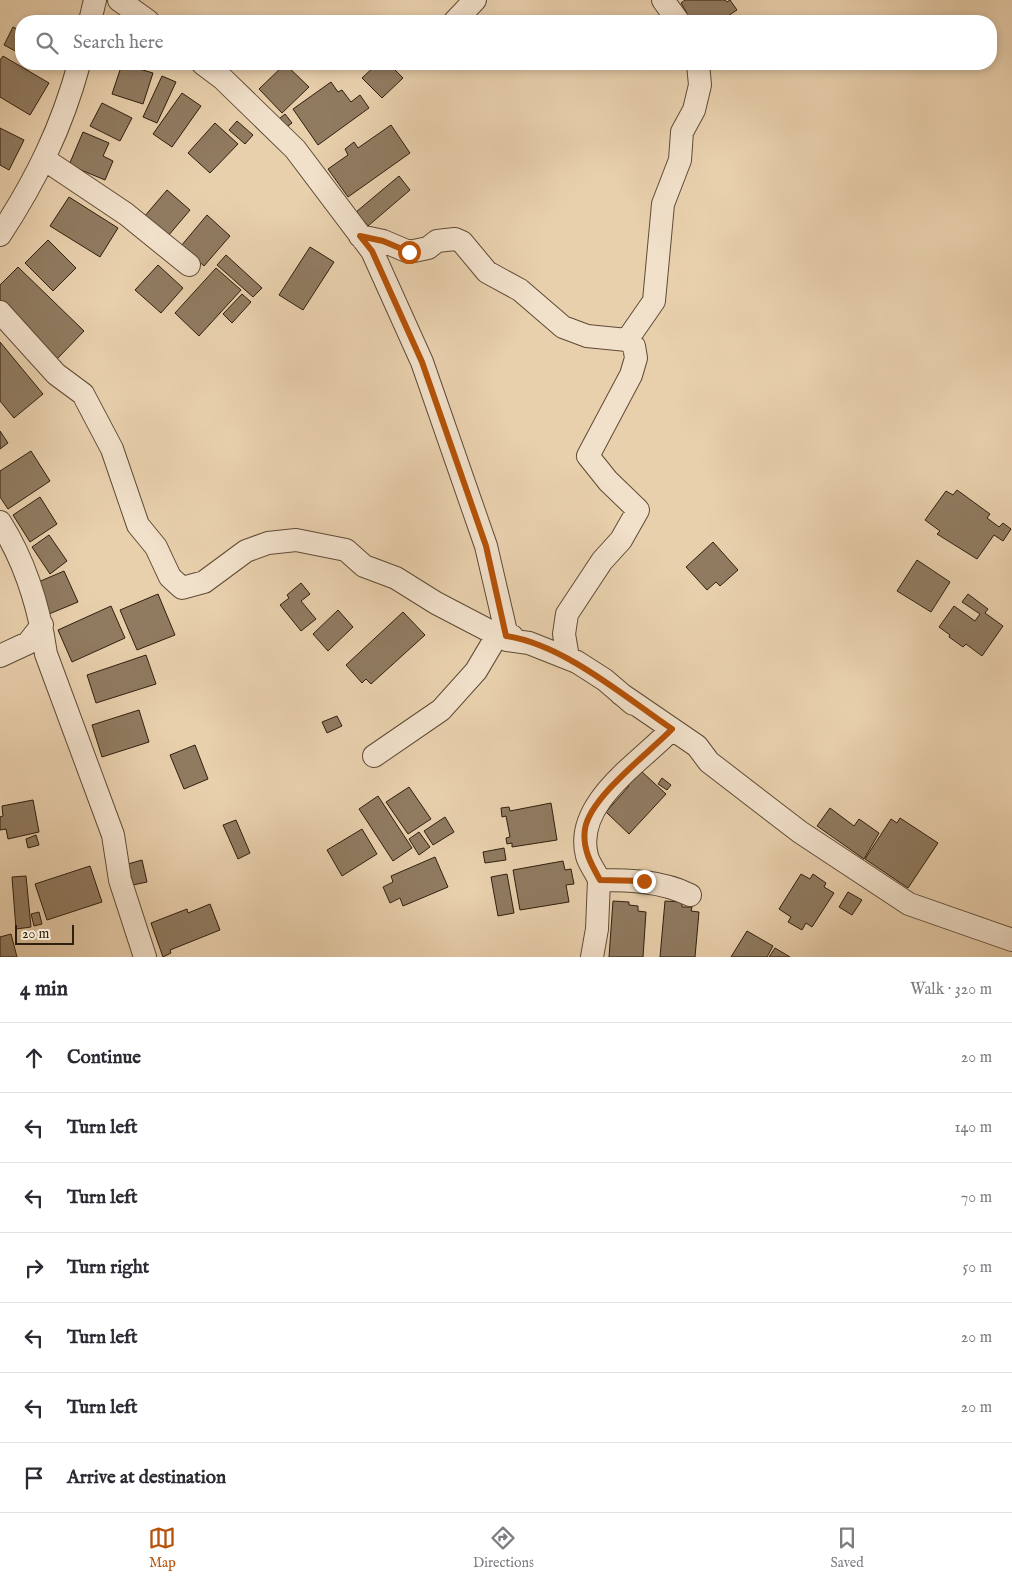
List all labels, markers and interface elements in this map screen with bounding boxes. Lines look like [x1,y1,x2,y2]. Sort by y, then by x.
search box [15,15,997,70]
icon: search [33,29,61,57]
text: Search here [73,31,164,55]
route start [398,241,421,264]
route end [633,870,656,893]
scale bar [15,922,74,945]
text: 20 m [22,925,49,943]
text: 4 min [20,976,68,1003]
text: Walk · 320 m [910,980,992,1000]
icon: ahead [20,1044,48,1072]
text: Continue [67,1046,141,1070]
text: 20 m [961,1048,992,1068]
icon: left [20,1114,48,1142]
text: Turn left [67,1116,138,1140]
text: 140 m [954,1118,992,1138]
icon: left [20,1184,48,1212]
text: Turn left [67,1186,138,1210]
text: 70 m [961,1188,992,1208]
icon: right [20,1254,48,1282]
text: Turn right [67,1256,149,1280]
text: 50 m [963,1258,992,1278]
icon: left [20,1324,48,1352]
text: Turn left [67,1326,138,1350]
text: 20 m [961,1328,992,1348]
icon: left [20,1394,48,1422]
text: Turn left [67,1396,138,1420]
text: 20 m [961,1398,992,1418]
icon: arrive [20,1464,48,1492]
text: Arrive at destination [67,1466,226,1490]
tab: Map [148,1524,176,1572]
tab: Directions [473,1524,534,1572]
tab: Saved [831,1524,864,1572]

